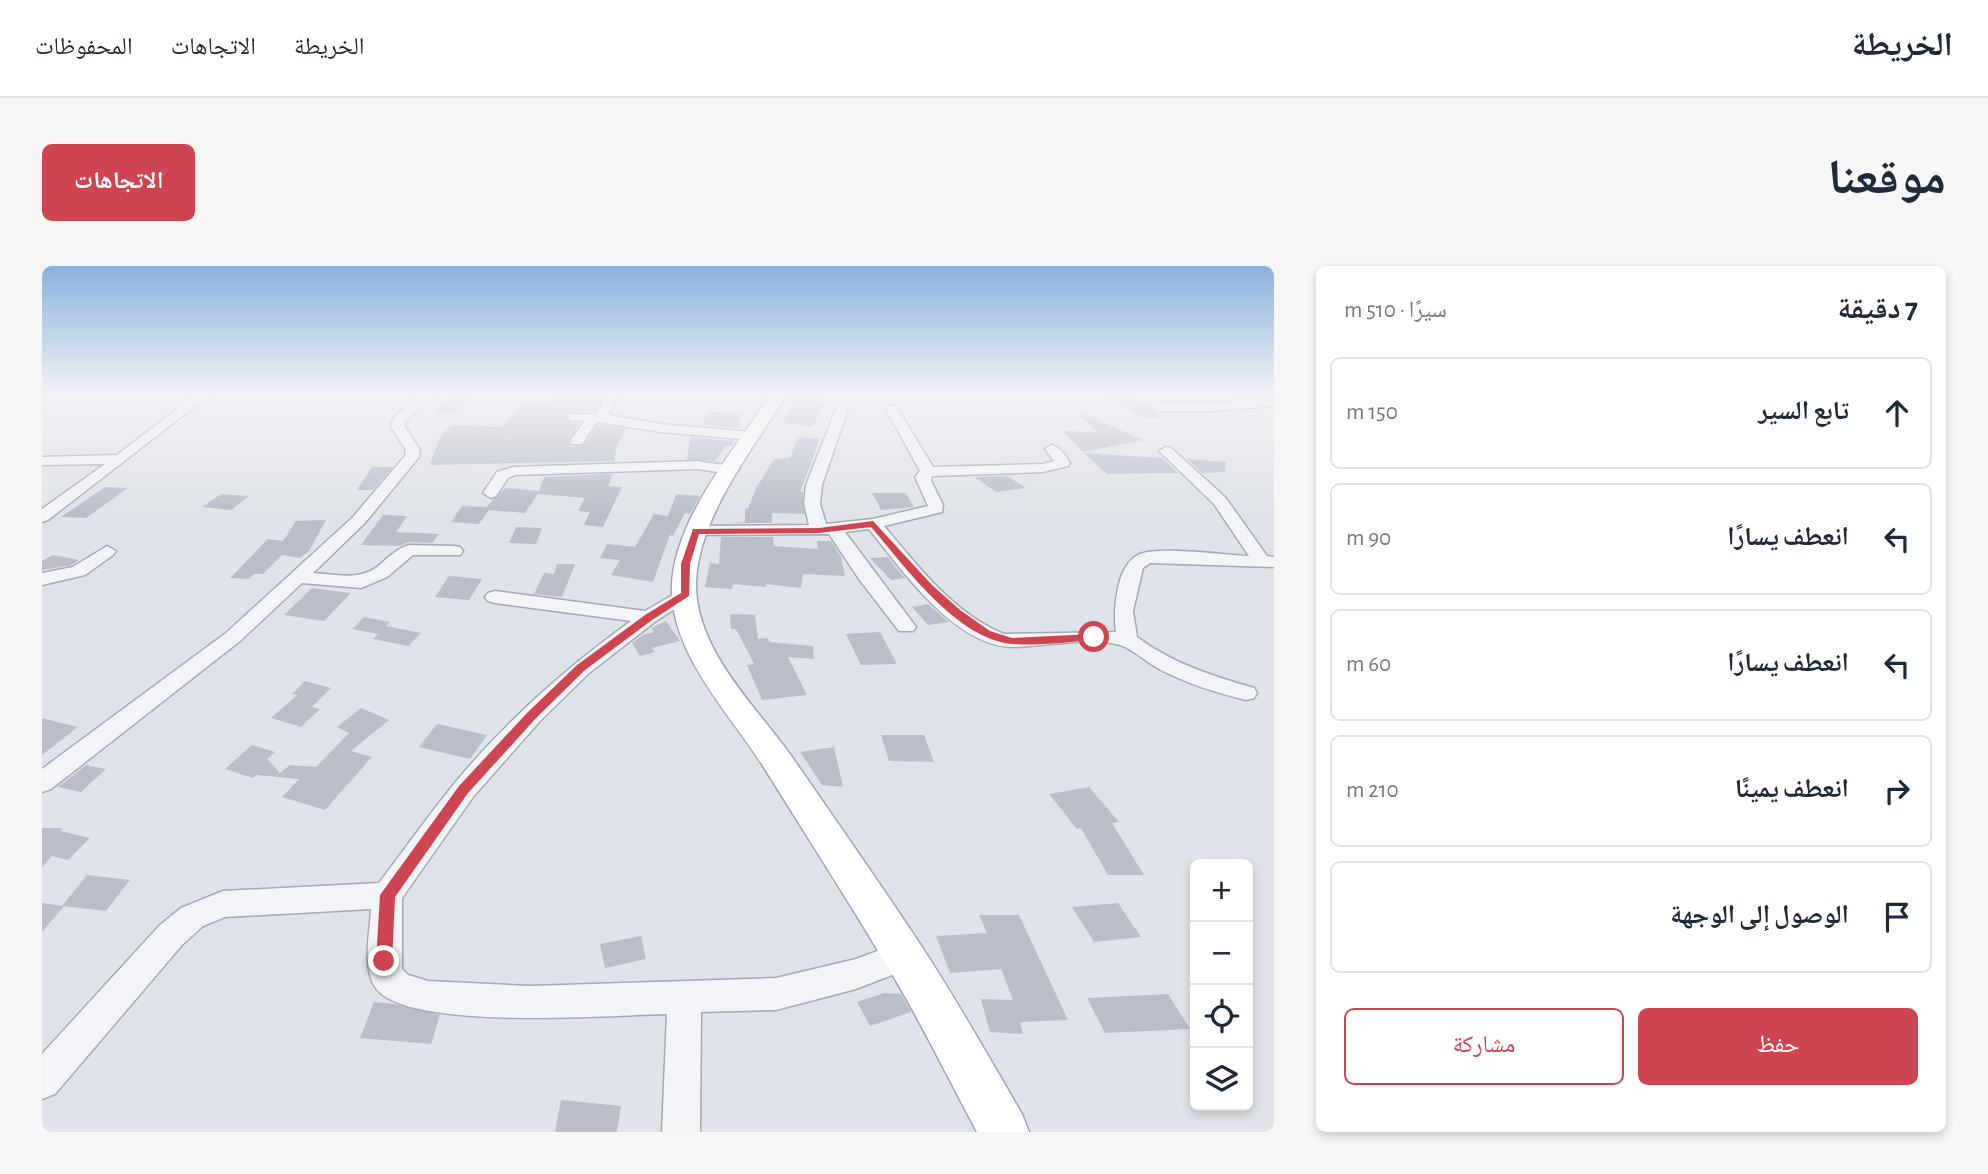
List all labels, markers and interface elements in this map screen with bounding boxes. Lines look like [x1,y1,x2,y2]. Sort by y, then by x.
text: الخريطة [1852,29,1953,62]
text: المحفوظات [35,35,133,59]
text: الاتجاهات [171,35,256,59]
text: الخريطة [294,35,365,59]
button: الاتجاهات [42,144,195,221]
text: موقعنا [1828,154,1946,203]
text: 7 دقيقة [1838,294,1918,324]
text: سيرًا · 510 m [1344,299,1447,322]
icon: ahead [1878,394,1916,432]
text: تابع السير [1758,398,1849,424]
text: 150 m [1346,401,1398,424]
icon: left [1878,520,1916,558]
text: انعطف يسارًا [1727,524,1849,550]
text: 90 m [1346,527,1391,550]
route start [1078,621,1109,652]
icon: left [1878,646,1916,684]
text: انعطف يسارًا [1727,650,1849,676]
text: 60 m [1346,653,1391,676]
icon: right [1878,772,1916,810]
text: انعطف يمينًا [1735,776,1849,802]
text: 210 m [1346,779,1399,802]
map controls [1190,859,1253,1111]
button: + [1190,859,1253,922]
icon: arrive [1878,898,1916,936]
text: الوصول إلى الوجهة [1670,902,1849,928]
button: − [1190,922,1253,985]
route end [368,945,399,976]
button: locate [1190,985,1253,1048]
button: مشاركة [1344,1008,1624,1085]
button: حفظ [1638,1008,1918,1085]
button: layers [1190,1048,1253,1111]

